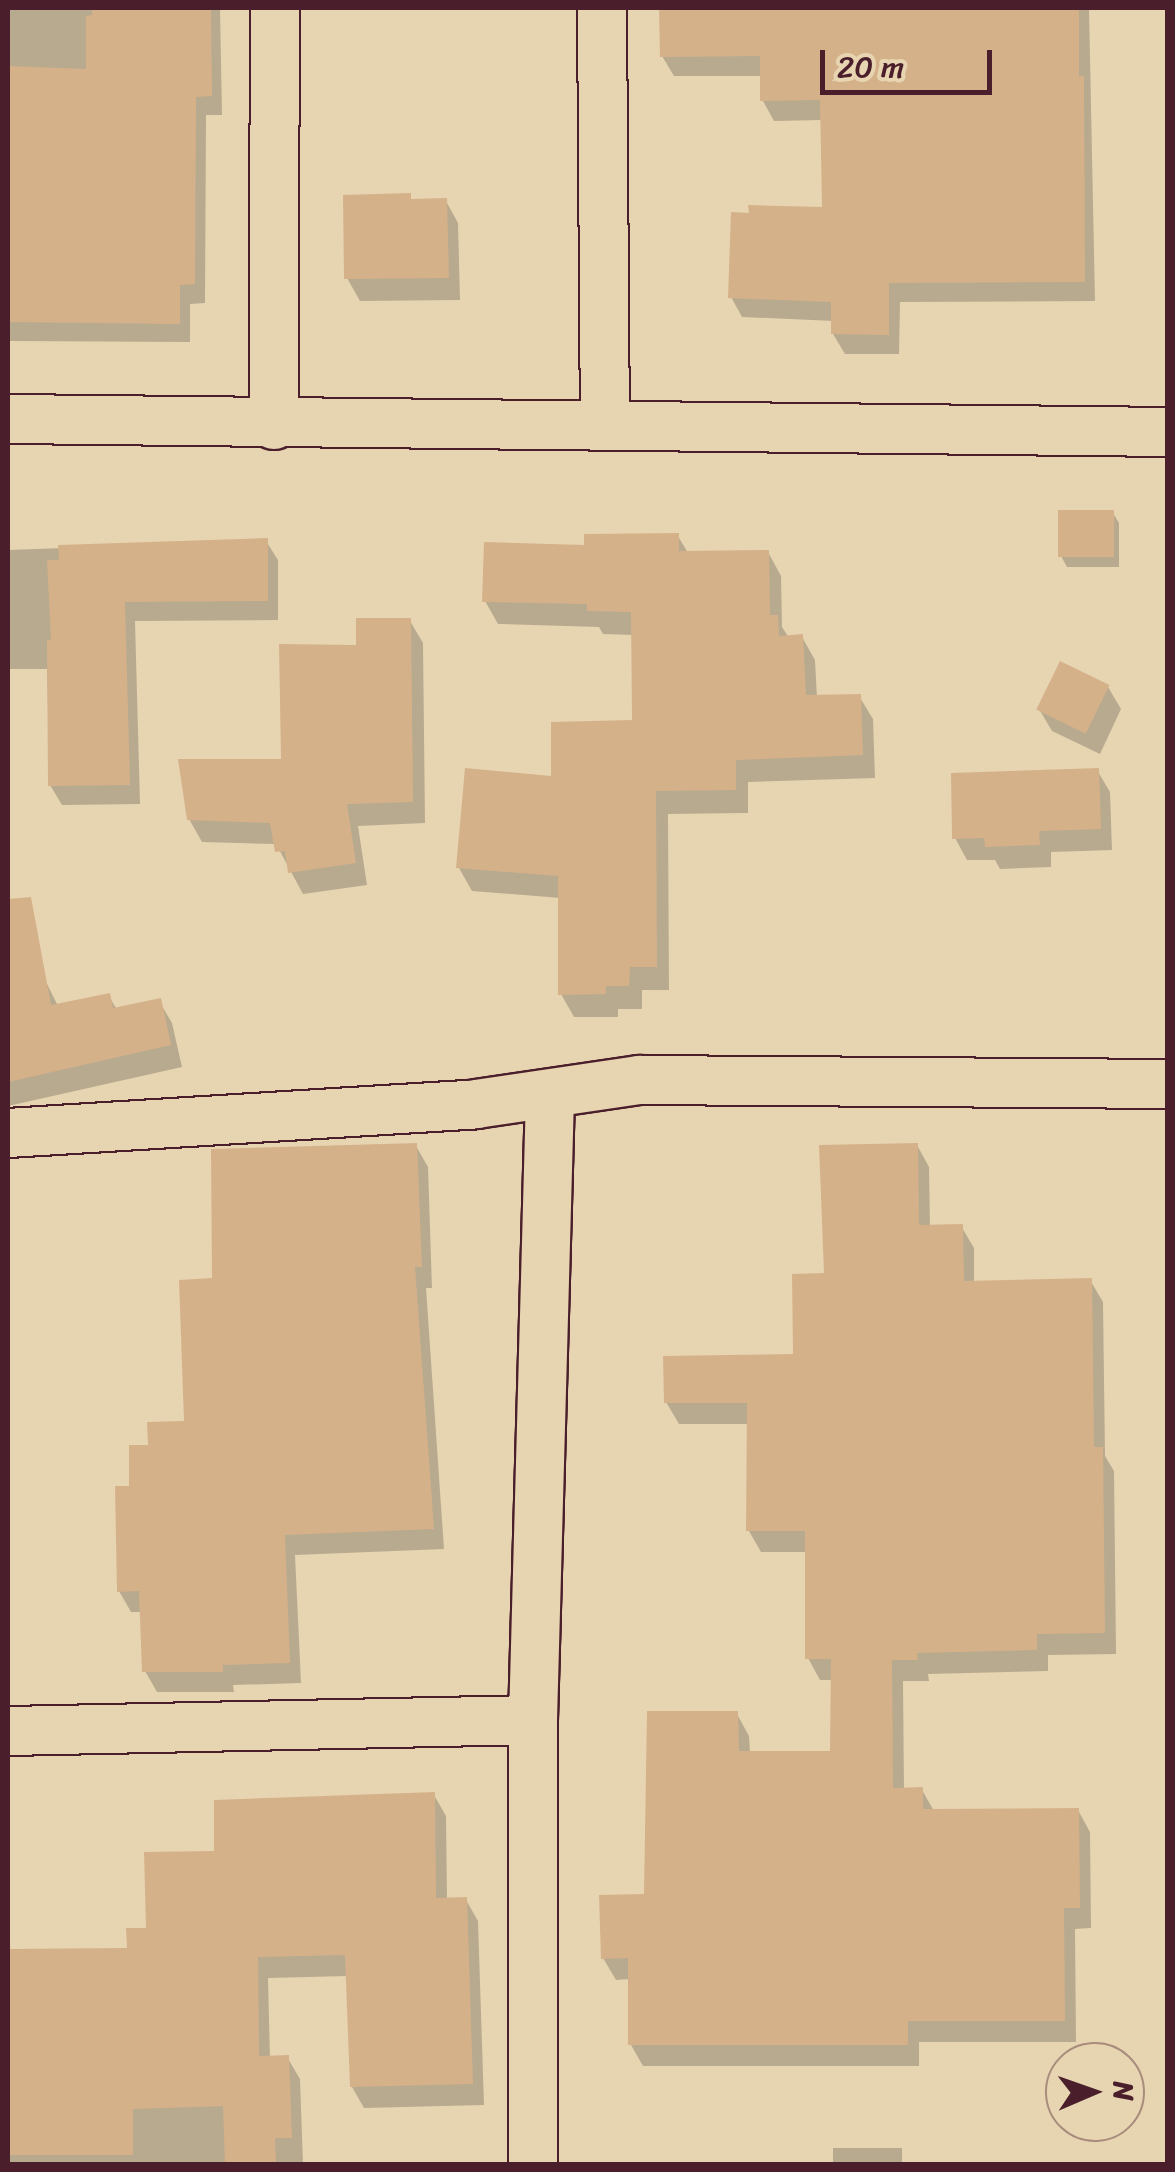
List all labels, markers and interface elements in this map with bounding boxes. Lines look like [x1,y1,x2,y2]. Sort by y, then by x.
scale bar [825,30,998,92]
text: 20 m [837,40,904,94]
north arrow [1045,2042,1145,2142]
text: N [1099,2080,1148,2102]

